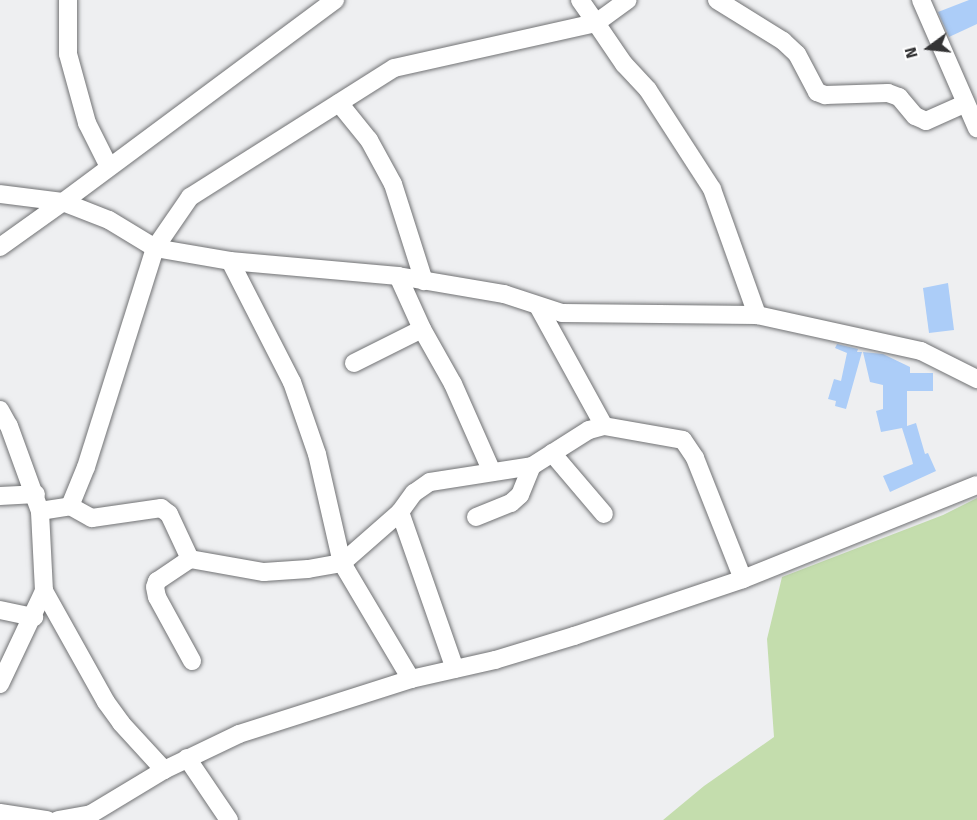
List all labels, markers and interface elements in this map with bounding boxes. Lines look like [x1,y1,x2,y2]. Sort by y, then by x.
north arrow [899,18,959,78]
text: N [901,45,922,60]

